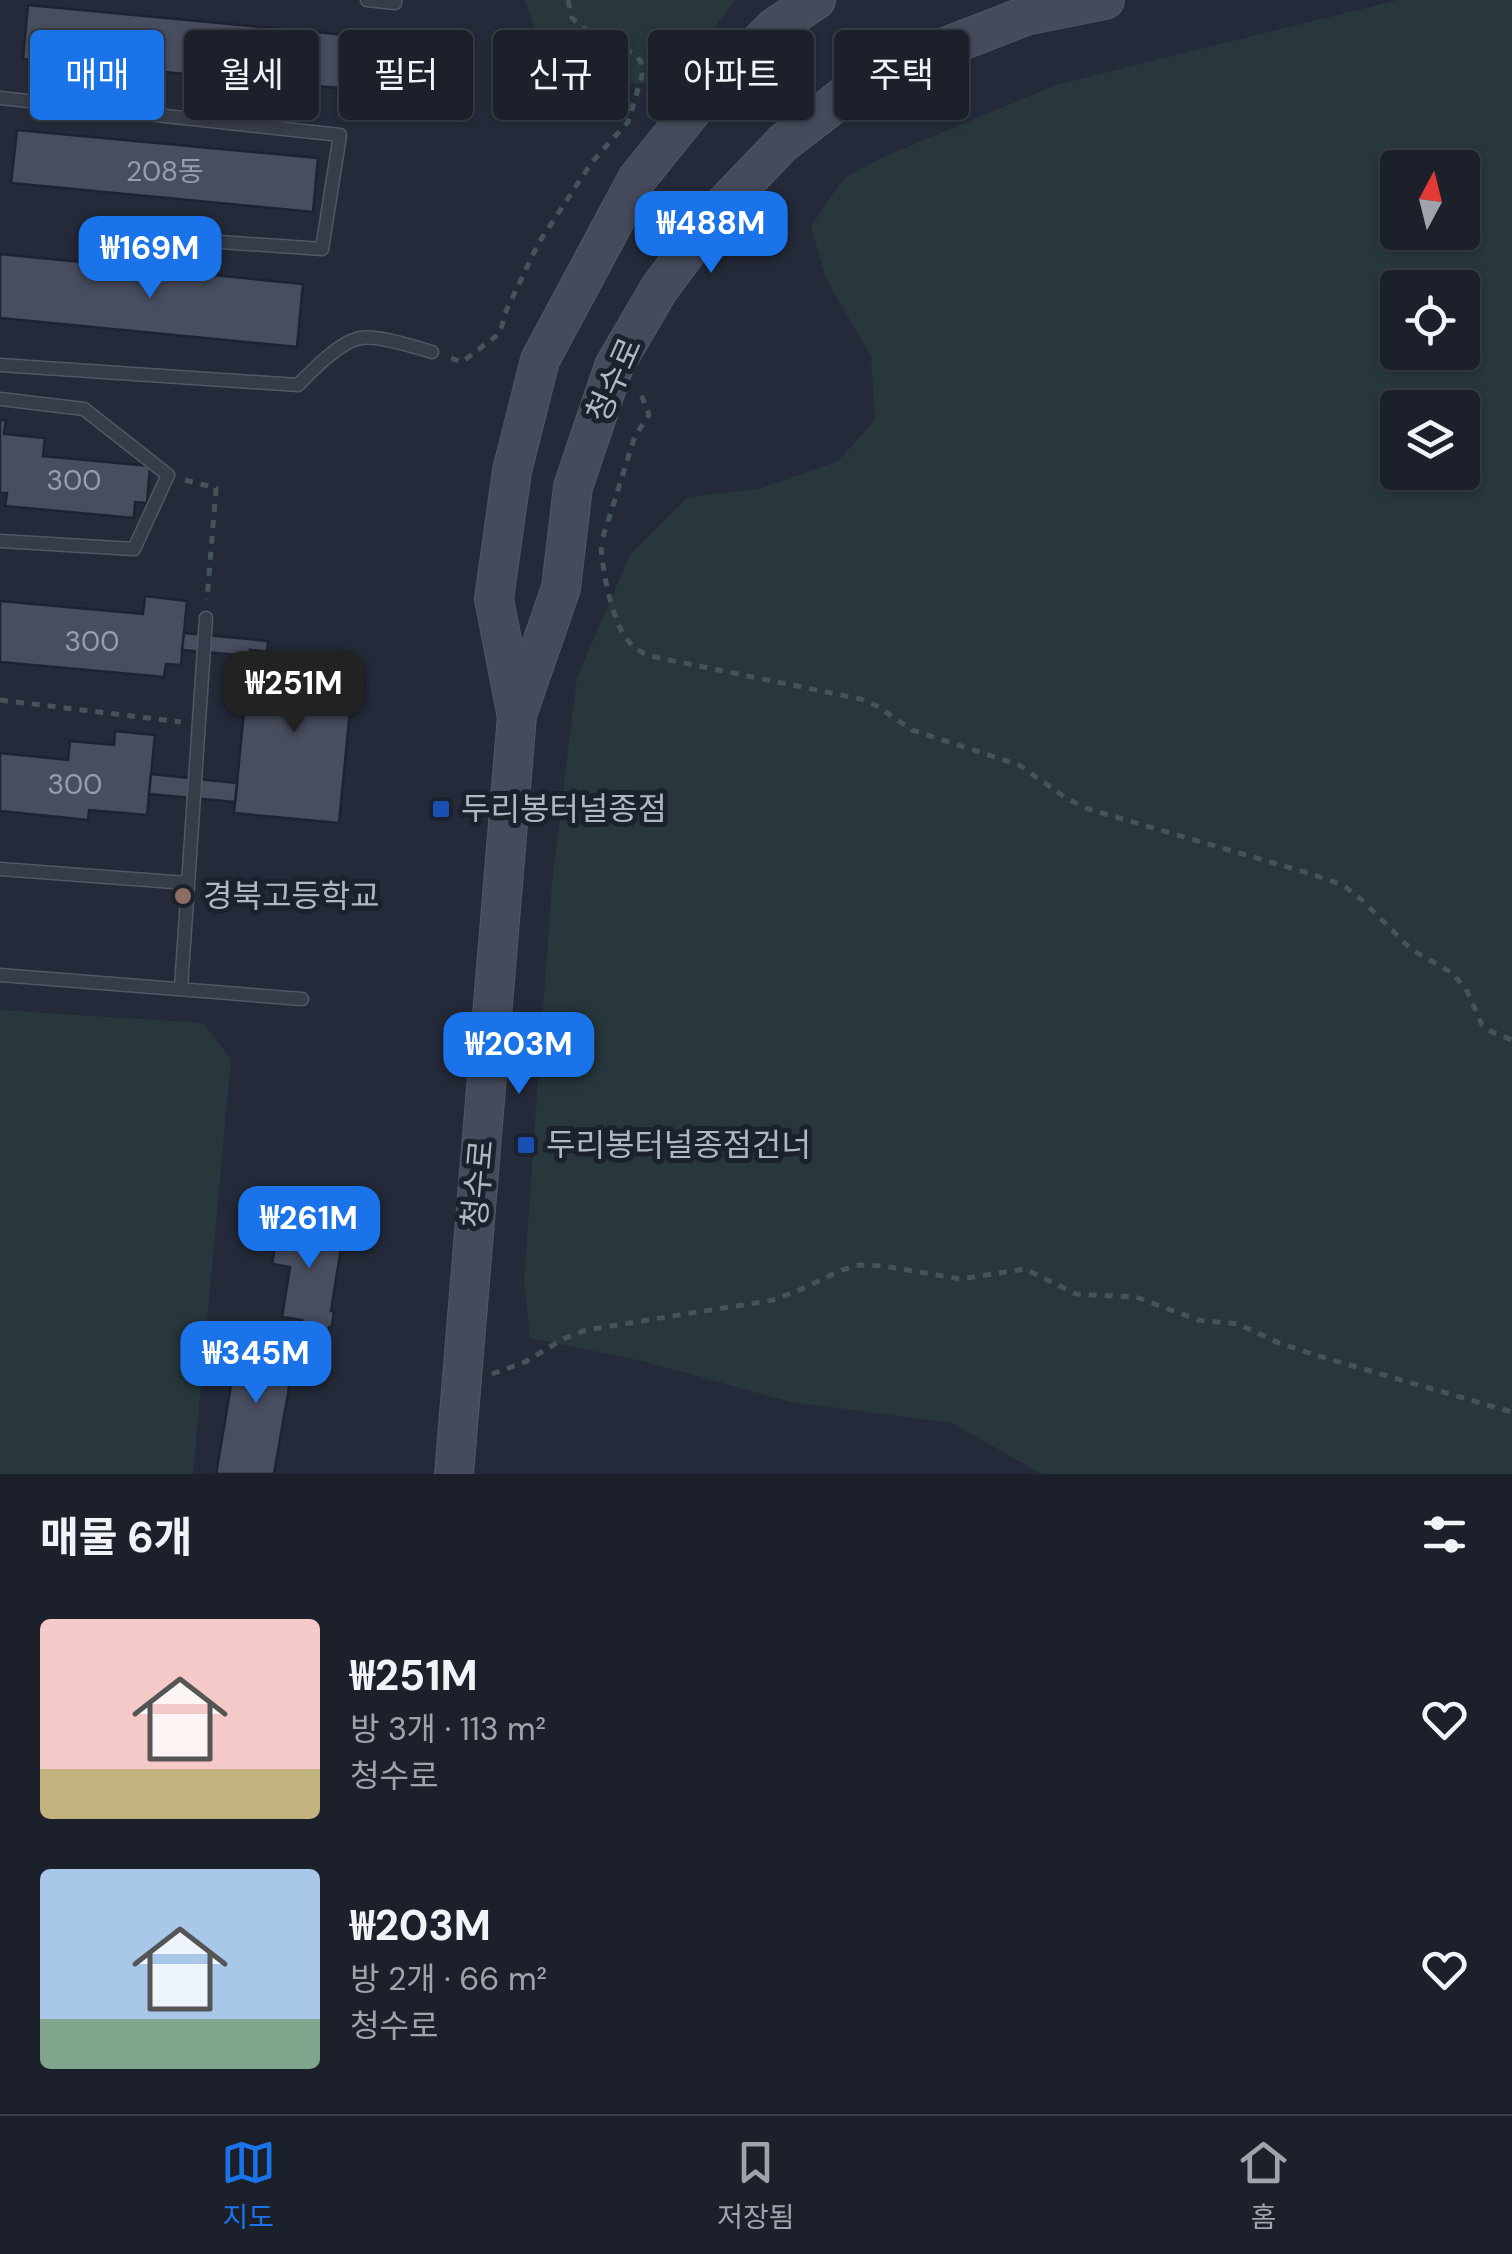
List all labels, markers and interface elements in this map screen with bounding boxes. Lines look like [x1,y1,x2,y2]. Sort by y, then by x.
chip: 매매 [30,30,164,120]
chip: 월세 [184,30,319,120]
chip: 필터 [339,30,473,120]
chip: 신규 [493,30,628,120]
chip: 아파트 [648,30,814,120]
chip: 주택 [834,30,969,120]
north arrow [1380,150,1480,250]
map controls [1380,150,1480,490]
house number: 208동 [126,153,204,190]
pin: ₩488M [641,191,781,276]
text: ₩488M [657,202,765,244]
pin: ₩169M [80,216,220,301]
text: ₩169M [101,227,199,269]
button: locate [1380,270,1480,370]
street label: 청수로 [577,331,651,429]
button: layers [1380,390,1480,490]
house number: 300 [47,462,101,499]
house number: 300 [65,623,119,660]
pin: ₩251M [224,651,364,736]
text: ₩251M [245,662,343,704]
house number: 300 [48,766,102,803]
place label: 두리봉터널종점 [461,788,667,830]
marker: 두리봉터널종점 [430,798,452,820]
place label: 경북고등학교 [203,875,380,917]
marker: 경북고등학교 [172,885,194,907]
pin: ₩203M [449,1012,589,1097]
text: ₩203M [465,1023,573,1065]
place label: 두리봉터널종점건너 [546,1124,811,1166]
marker: 두리봉터널종점건너 [515,1134,537,1156]
street label: 청수로 [453,1138,503,1230]
pin: ₩261M [239,1186,379,1271]
text: ₩261M [260,1197,358,1239]
pin: ₩345M [186,1321,326,1406]
text: ₩345M [202,1332,310,1374]
icon: filters [1417,1507,1472,1562]
text: 매물 6개 [40,1510,192,1565]
text: ₩251M [350,1648,478,1703]
icon: home [120,1659,240,1779]
icon: heart [1417,1692,1472,1747]
text: 방 3개 · 113 m² [350,1708,546,1750]
text: 청수로 [350,1755,438,1797]
text: ₩203M [350,1898,491,1953]
icon: home [120,1909,240,2029]
icon: heart [1417,1942,1472,1997]
text: 방 2개 · 66 m² [350,1958,547,2000]
text: 청수로 [350,2005,438,2047]
tab: 지도 [221,2135,276,2236]
tab: 저장됨 [717,2135,795,2236]
tab: 홈 [1236,2135,1291,2236]

